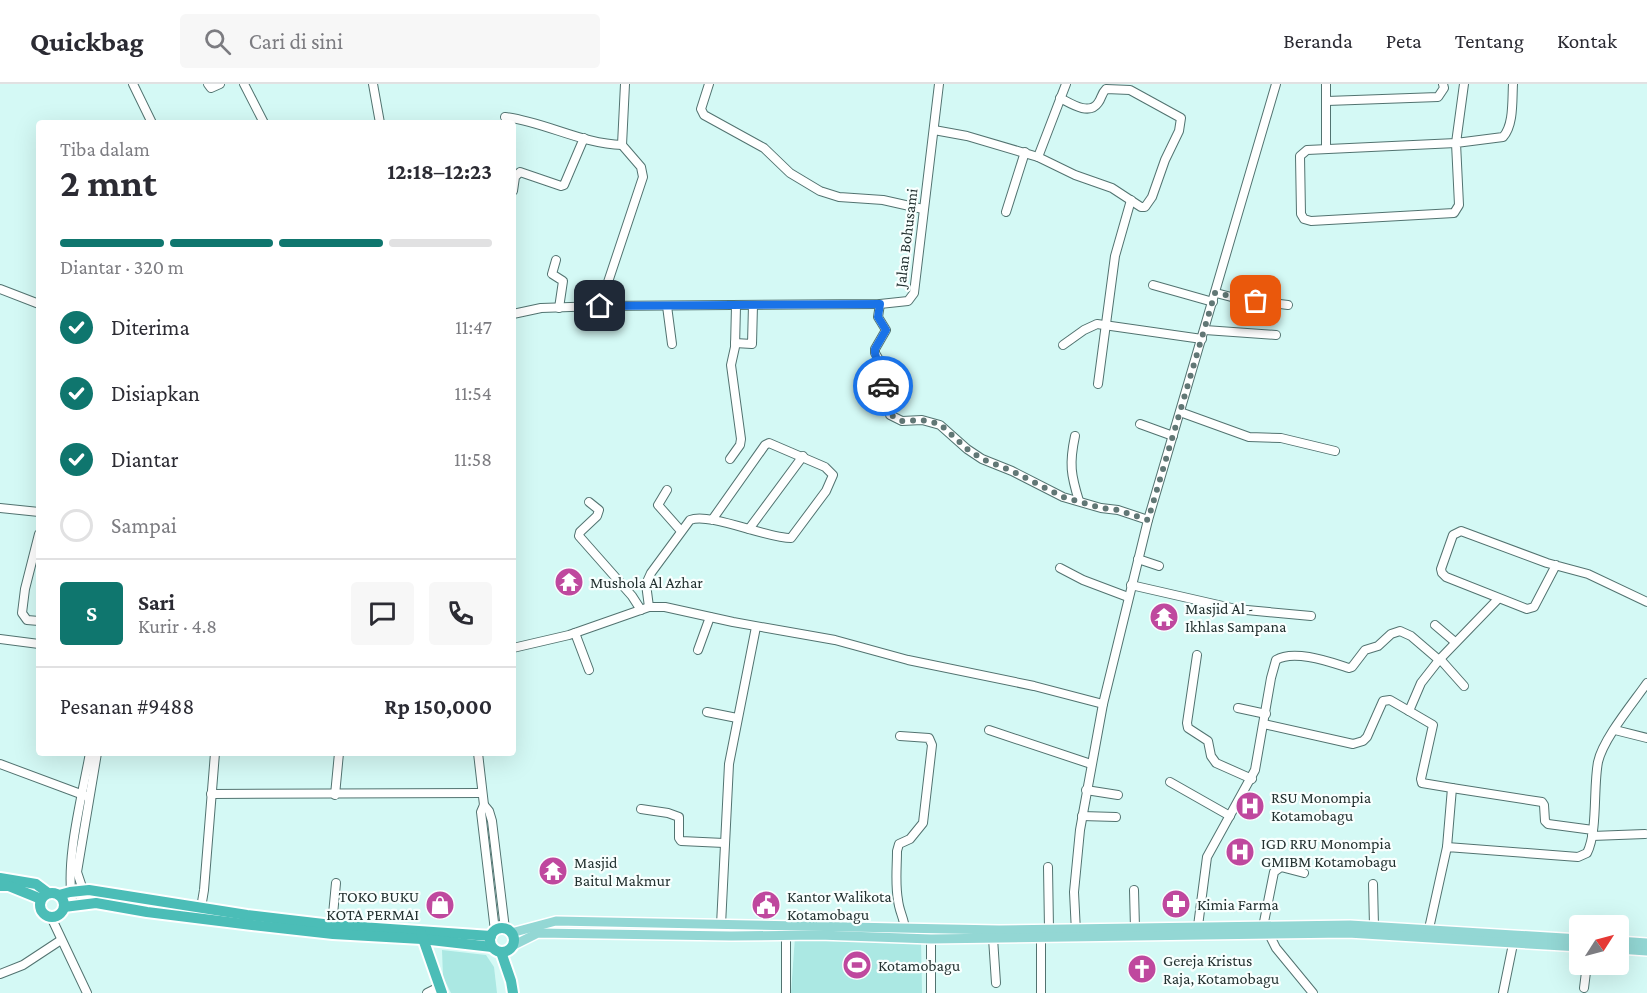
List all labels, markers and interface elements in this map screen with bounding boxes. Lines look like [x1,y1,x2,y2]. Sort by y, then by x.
search box [180,14,600,68]
icon: search [201,25,234,58]
text: Quickbag [30,26,144,57]
text: Cari di sini [249,29,343,54]
text: Beranda [1283,29,1353,53]
text: Peta [1386,29,1422,53]
text: Tentang [1455,29,1524,53]
text: Kontak [1557,29,1617,53]
text: Tiba dalam [60,138,150,160]
text: 12:18–12:23 [387,159,492,184]
text: 2 mnt [60,161,157,204]
street label: Jalan Bohusami [891,187,922,291]
text: Diantar · 320 m [60,256,184,278]
pin [1230,275,1281,326]
pin [574,280,625,331]
icon: bag [1239,284,1272,317]
icon: home [583,289,616,322]
icon: check [60,311,93,344]
text: Diterima [111,315,190,340]
text: 11:47 [455,316,492,338]
courier [853,356,913,416]
icon: car [867,370,900,403]
icon: check [60,377,93,410]
text: Disiapkan [111,381,200,406]
text: 11:54 [455,382,492,404]
icon: check [60,443,93,476]
text: Diantar [111,447,179,472]
text: 11:58 [454,448,492,470]
text: Sampai [111,513,177,538]
temple icon: Mushola Al Azhar [553,566,585,598]
place label: Mushola Al Azhar [590,574,703,591]
button: chat [351,582,414,645]
button: phone [429,582,492,645]
text: Sari [138,590,175,615]
place label: Masjid Al - Ikhlas Sampana [1185,600,1287,636]
text: S [86,601,97,626]
temple icon: Masjid Al - Ikhlas Sampana [1148,601,1180,633]
text: Kurir · 4.8 [138,615,217,637]
text: Pesanan #9488 [60,694,194,719]
text: Rp 150,000 [384,694,492,719]
place label: RSU Monompia Kotamobagu [1271,789,1372,825]
hospital icon: RSU Monompia Kotamobagu [1234,790,1266,822]
place label: IGD RRU Monompia GMIBM Kotamobagu [1261,835,1397,871]
hospital icon: IGD RRU Monompia GMIBM Kotamobagu [1224,836,1256,868]
place label: Masjid Baitul Makmur [574,854,671,889]
temple icon: Masjid Baitul Makmur [537,855,569,887]
place label: TOKO BUKU KOTA PERMAI [326,888,419,923]
place label: Kantor Walikota Kotamobagu [787,888,892,924]
pharmacy icon: Kimia Farma [1160,888,1192,920]
shop icon: TOKO BUKU KOTA PERMAI [424,889,456,921]
public building icon: Kantor Walikota Kotamobagu [750,889,782,921]
place label: Kimia Farma [1197,896,1279,913]
north arrow [1569,915,1629,975]
map controls [1569,915,1629,975]
sports icon: Kotamobagu [841,949,873,981]
place label: Gereja Kristus Raja, Kotamobagu [1163,952,1280,988]
church icon: Gereja Kristus Raja, Kotamobagu [1126,953,1158,985]
place label: Kotamobagu [878,957,961,975]

